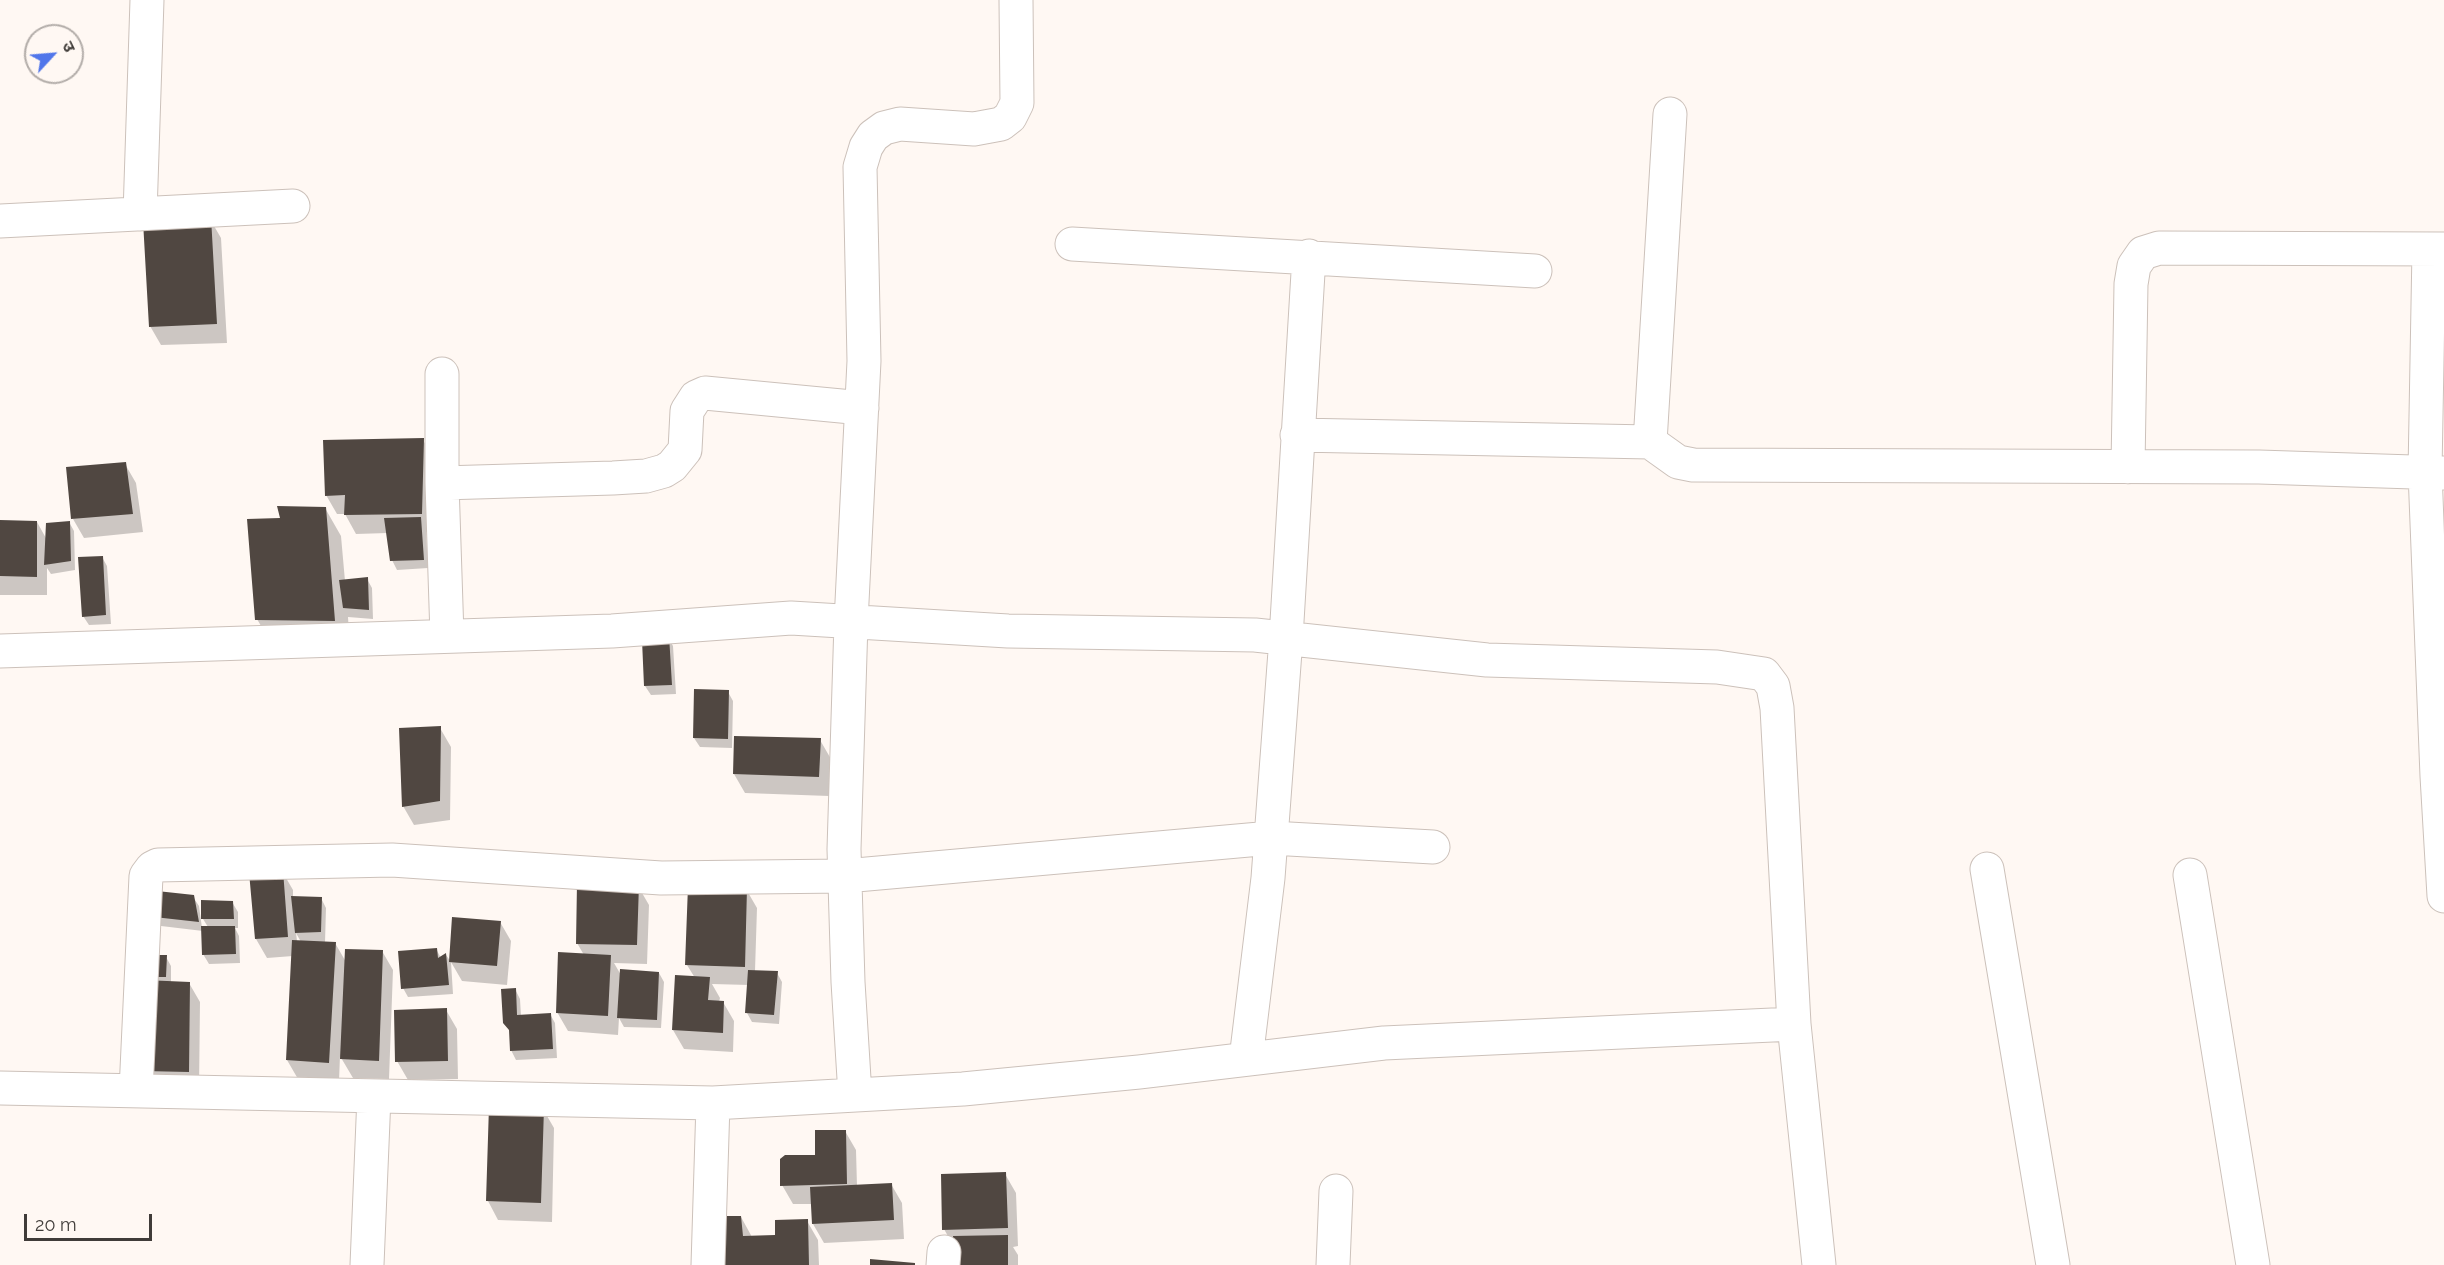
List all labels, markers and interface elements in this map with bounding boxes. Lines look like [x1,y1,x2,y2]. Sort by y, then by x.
north arrow [24,24,84,84]
text: उ [58,38,79,55]
scale bar [27,1202,154,1240]
text: 20 m [35,1214,77,1235]

